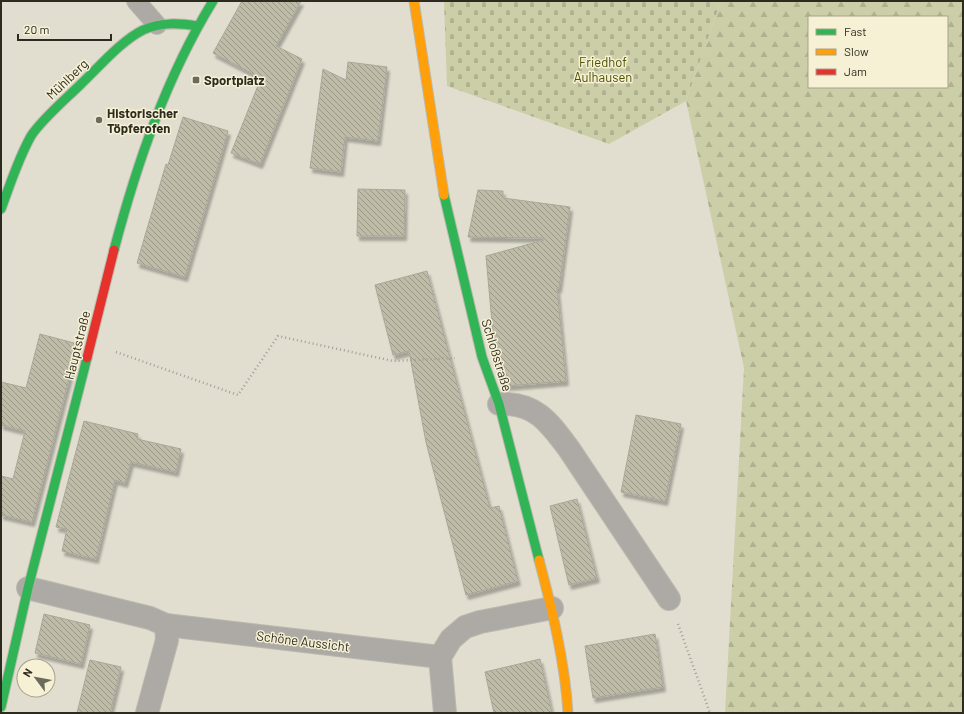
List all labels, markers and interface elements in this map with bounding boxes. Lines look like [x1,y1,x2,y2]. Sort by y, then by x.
scale bar [18,16,111,42]
legend [808,16,948,88]
text: 20 m [24,22,50,36]
text: Fast [844,24,867,38]
text: Slow [844,44,869,58]
park label: Friedhof Aulhausen [574,54,632,85]
street label: Mühlberg [43,55,91,103]
text: Jam [844,64,867,78]
place label: Sportplatz [204,72,265,88]
marker: Sportplatz [191,75,201,85]
place label: Historischer Töpferofen [107,105,178,136]
marker: Historischer Töpferofen [94,115,104,125]
street label: Hauptstraße [61,309,93,381]
street label: Schloßstraße [478,317,516,393]
street label: Schöne Aussicht [256,627,350,655]
north arrow [16,658,56,698]
text: N [20,666,35,679]

